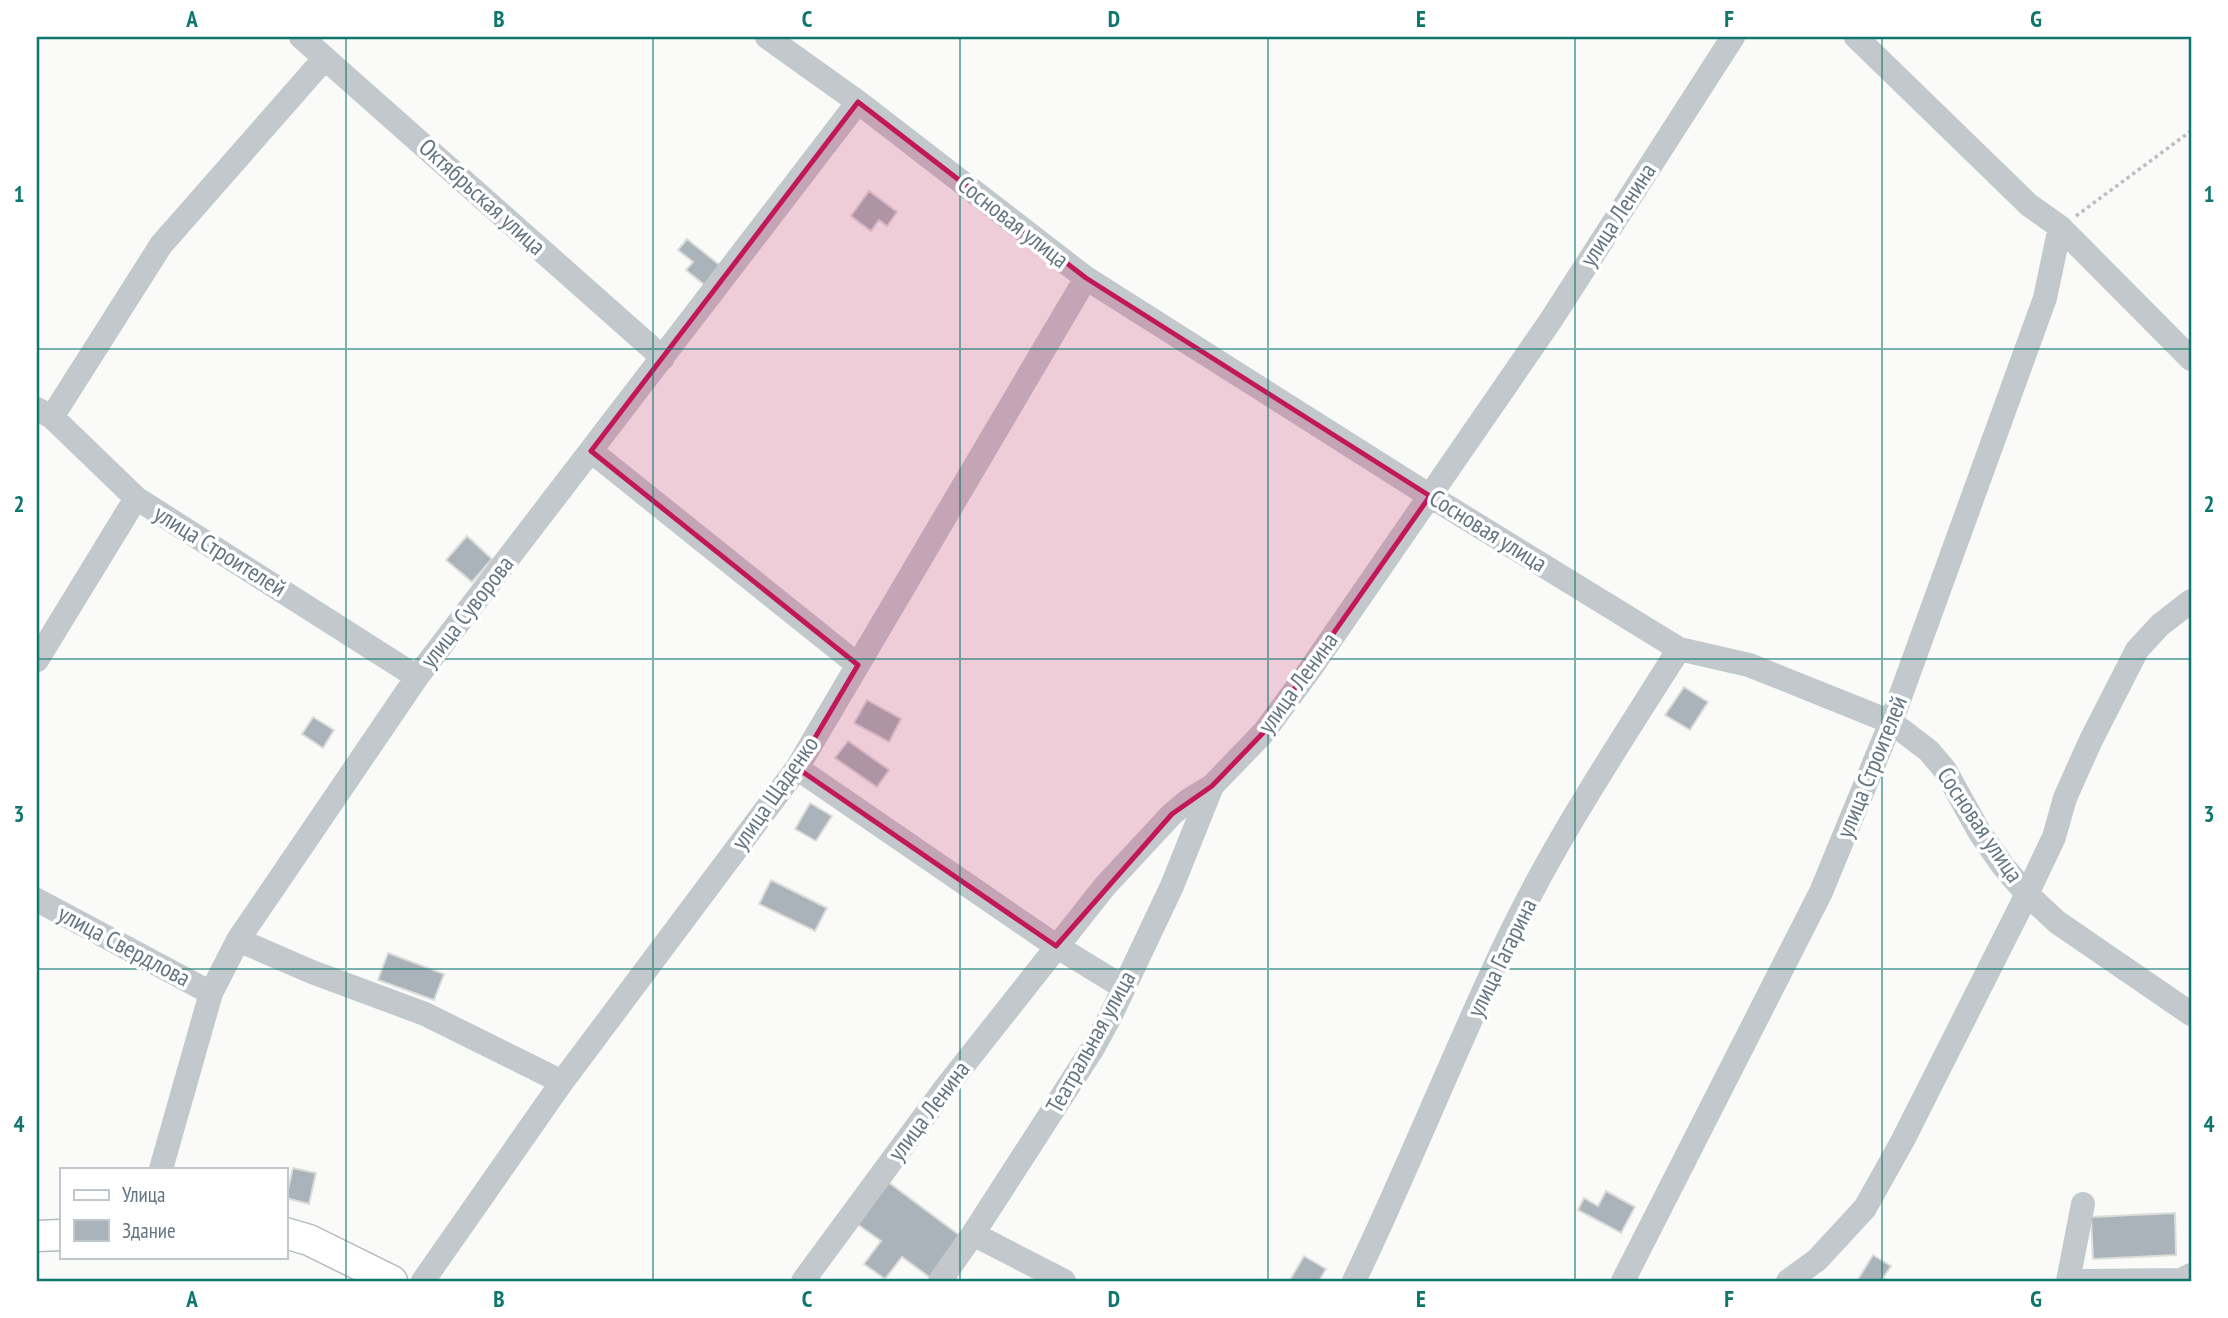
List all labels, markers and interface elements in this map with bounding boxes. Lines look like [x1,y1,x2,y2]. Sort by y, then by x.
text: A [185,4,198,33]
text: B [493,4,505,33]
text: C [802,4,813,33]
text: D [1108,4,1120,33]
text: E [1416,4,1426,33]
text: F [1724,4,1734,33]
text: G [2030,4,2042,33]
street label: Октябрьская улица [413,132,552,262]
street label: улица Ленина [1573,157,1663,272]
street label: Сосновая улица [951,169,1075,275]
text: 1 [14,179,25,208]
text: 1 [2204,179,2215,208]
street label: Сосновая улица [1424,482,1553,579]
text: 2 [14,489,25,518]
text: 2 [2204,489,2215,518]
street label: улица Строителей [148,498,292,604]
street label: улица Суворова [413,549,520,674]
street label: улица Ленина [1251,626,1345,739]
street label: улица Строителей [1829,691,1914,842]
street label: улица Щаденко [724,730,825,856]
street label: Сосновая улица [1930,761,2030,888]
text: 3 [14,799,25,828]
text: 3 [2204,799,2215,828]
street label: улица Гагарина [1460,893,1544,1022]
street label: улица Свердлова [53,898,196,993]
street label: Театральная улица [1039,965,1142,1118]
street label: улица Ленина [881,1055,976,1167]
text: 4 [14,1109,25,1138]
text: 4 [2204,1109,2215,1138]
legend [60,1168,287,1258]
text: Улица [122,1181,165,1208]
text: Здание [122,1217,176,1244]
text: A [185,1284,198,1313]
text: B [493,1284,505,1313]
text: C [802,1284,813,1313]
text: D [1108,1284,1120,1313]
text: E [1416,1284,1426,1313]
text: F [1724,1284,1734,1313]
text: G [2030,1284,2042,1313]

